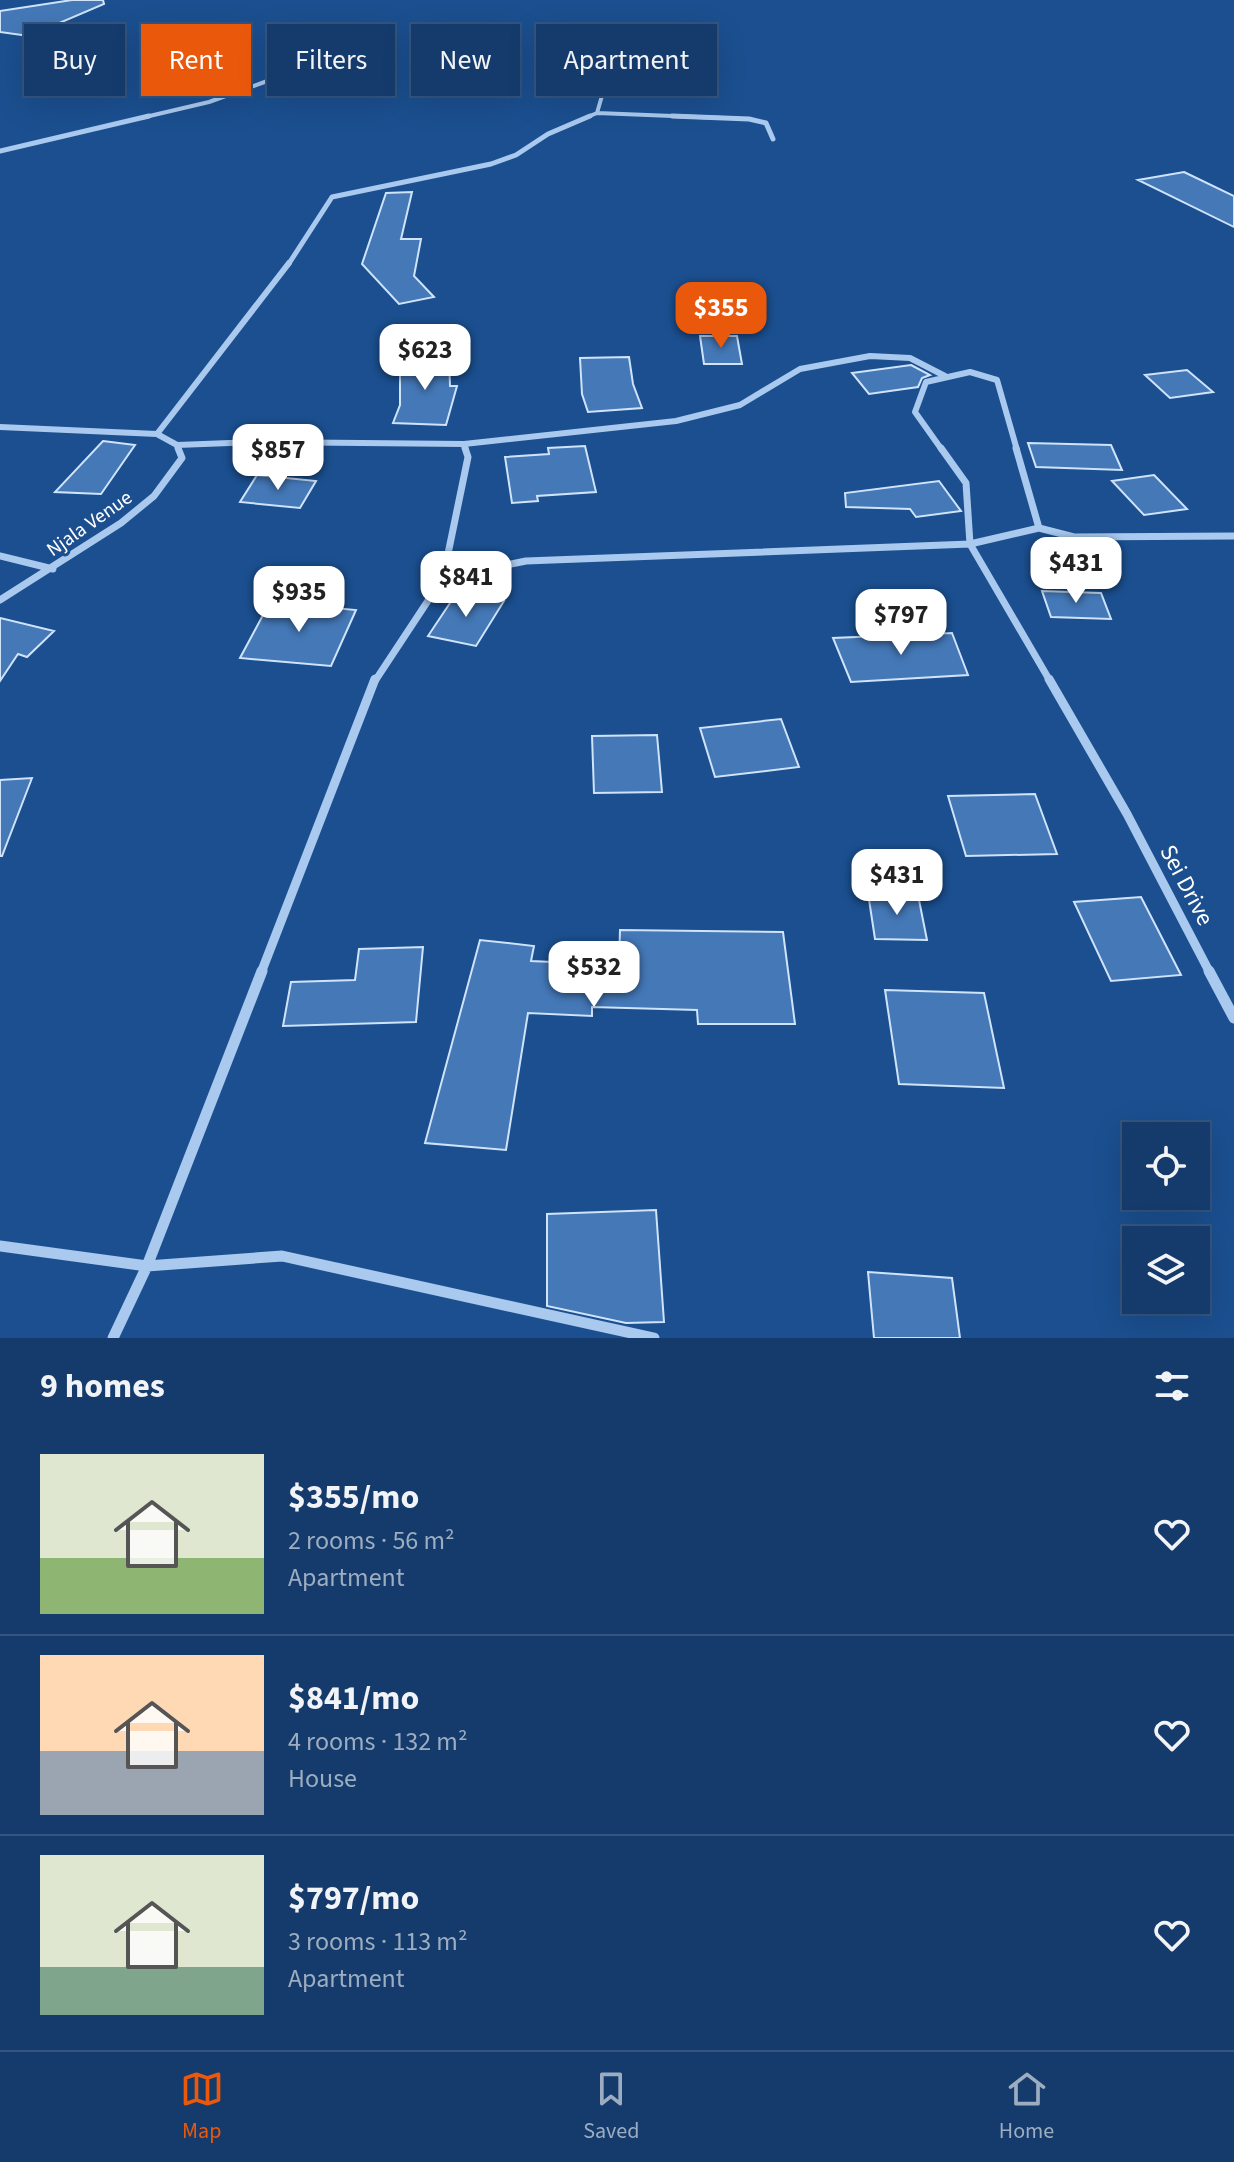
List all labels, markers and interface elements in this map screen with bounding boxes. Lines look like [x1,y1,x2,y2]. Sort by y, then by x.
chip: Buy [24,24,125,96]
chip: Rent [141,24,251,96]
chip: Filters [267,24,395,96]
chip: New [411,24,520,96]
chip: Apartment [536,24,717,96]
pin: $355 [674,282,768,350]
text: $355 [694,289,748,326]
pin: $623 [378,324,472,392]
text: $623 [398,331,452,368]
pin: $857 [231,424,325,492]
text: $857 [251,431,305,468]
street label: Njala Venue [41,484,138,564]
pin: $431 [1029,537,1123,605]
text: $431 [1049,544,1103,581]
pin: $841 [419,551,513,619]
text: $841 [439,558,493,595]
pin: $935 [252,566,346,634]
text: $935 [272,573,326,610]
pin: $797 [854,589,948,657]
text: $797 [874,596,928,633]
street label: Sei Drive [1151,838,1223,932]
pin: $431 [850,849,944,917]
text: $431 [870,856,924,893]
pin: $532 [547,941,641,1009]
text: $532 [567,948,621,985]
map controls [1122,1122,1210,1314]
button: locate [1122,1122,1210,1210]
button: layers [1122,1226,1210,1314]
text: 9 homes [40,1362,165,1411]
icon: filters [1150,1364,1194,1408]
text: $355/mo [288,1473,419,1522]
icon: home [104,1486,200,1582]
icon: heart [1150,1512,1194,1556]
text: 2 rooms · 56 m² [288,1522,455,1559]
text: Apartment [288,1559,405,1596]
text: $841/mo [288,1674,419,1723]
icon: home [104,1687,200,1783]
icon: heart [1150,1713,1194,1757]
text: 4 rooms · 132 m² [288,1723,467,1760]
text: House [288,1760,357,1797]
text: $797/mo [288,1874,419,1923]
icon: home [104,1887,200,1983]
icon: heart [1150,1913,1194,1957]
text: 3 rooms · 113 m² [288,1923,467,1960]
text: Apartment [288,1960,405,1997]
tab: Map [180,2067,224,2147]
tab: Saved [583,2067,639,2147]
tab: Home [999,2067,1054,2147]

